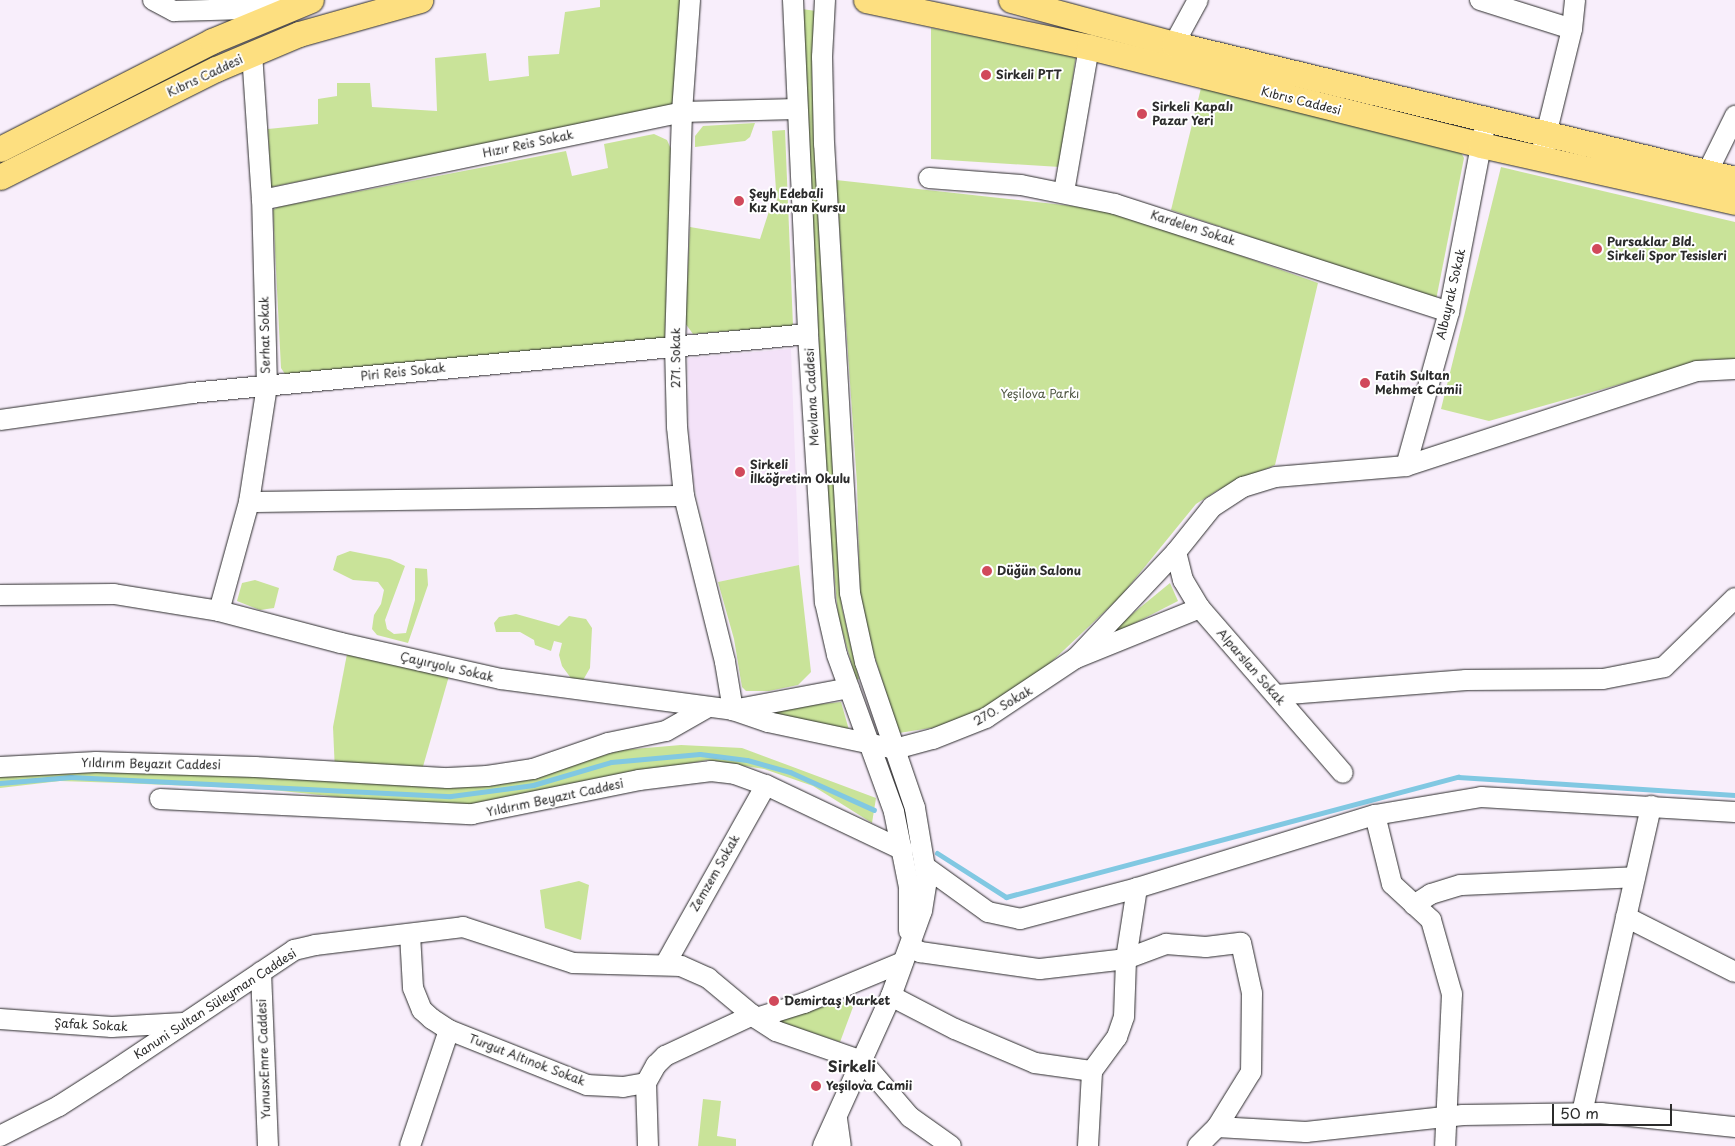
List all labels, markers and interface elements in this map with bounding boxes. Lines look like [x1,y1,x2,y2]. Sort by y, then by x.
street label: Kıbrıs Caddesi [165,52,245,100]
place label: Sirkeli PTT [996,68,1062,82]
marker: Sirkeli PTT [980,69,992,81]
street label: Kıbrıs Caddesi [1259,84,1343,118]
place label: Sirkeli Kapalı Pazar Yeri [1152,100,1233,128]
marker: Sirkeli Kapalı Pazar Yeri [1136,108,1148,120]
street label: Hızır Reis Sokak [481,127,575,161]
place label: Şeyh Edebali Kız Kuran Kursu [749,187,847,215]
marker: Şeyh Edebali Kız Kuran Kursu [733,195,745,207]
street label: Kardelen Sokak [1148,207,1238,249]
place label: Pursaklar Bld. Sirkeli Spor Tesisleri [1607,235,1728,263]
marker: Pursaklar Bld. Sirkeli Spor Tesisleri [1591,243,1603,255]
street label: Albayrak Sokak [1433,247,1469,341]
street label: Serhat Sokak [257,296,273,374]
street label: 271. Sokak [669,327,683,389]
street label: Mevlana Caddesi [802,348,822,446]
street label: Piri Reis Sokak [360,360,446,384]
place label: Fatih Sultan Mehmet Camii [1375,369,1463,397]
marker: Fatih Sultan Mehmet Camii [1359,377,1371,389]
park label: Yeşilova Parkı [1001,387,1079,401]
place label: Sirkeli İlköğretim Okulu [750,458,851,486]
marker: Sirkeli İlköğretim Okulu [734,466,746,478]
place label: Düğün Salonu [997,564,1081,578]
marker: Düğün Salonu [981,565,993,577]
street label: Alparslan Sokak [1214,626,1288,708]
street label: Çayıryolu Sokak [399,649,495,685]
street label: 270. Sokak [971,683,1035,729]
street label: Yıldırım Beyazıt Caddesi [81,756,221,772]
street label: Yıldırım Beyazıt Caddesi [485,776,625,820]
street label: Zemzem Sokak [687,831,743,915]
street label: Kanuni Sultan Süleyman Caddesi [131,946,299,1062]
place label: Demirtaş Market [784,994,891,1008]
marker: Demirtaş Market [768,995,780,1007]
street label: YunusxEmre Caddesi [255,999,273,1119]
street label: Şafak Sokak [54,1016,128,1034]
street label: Turgut Altınok Sokak [466,1031,588,1089]
district label: Sirkeli [828,1057,876,1075]
place label: Yeşilova Camii [826,1079,912,1093]
marker: Yeşilova Camii [810,1080,822,1092]
scale bar [1555,1094,1675,1126]
text: 50 m [1560,1101,1599,1124]

